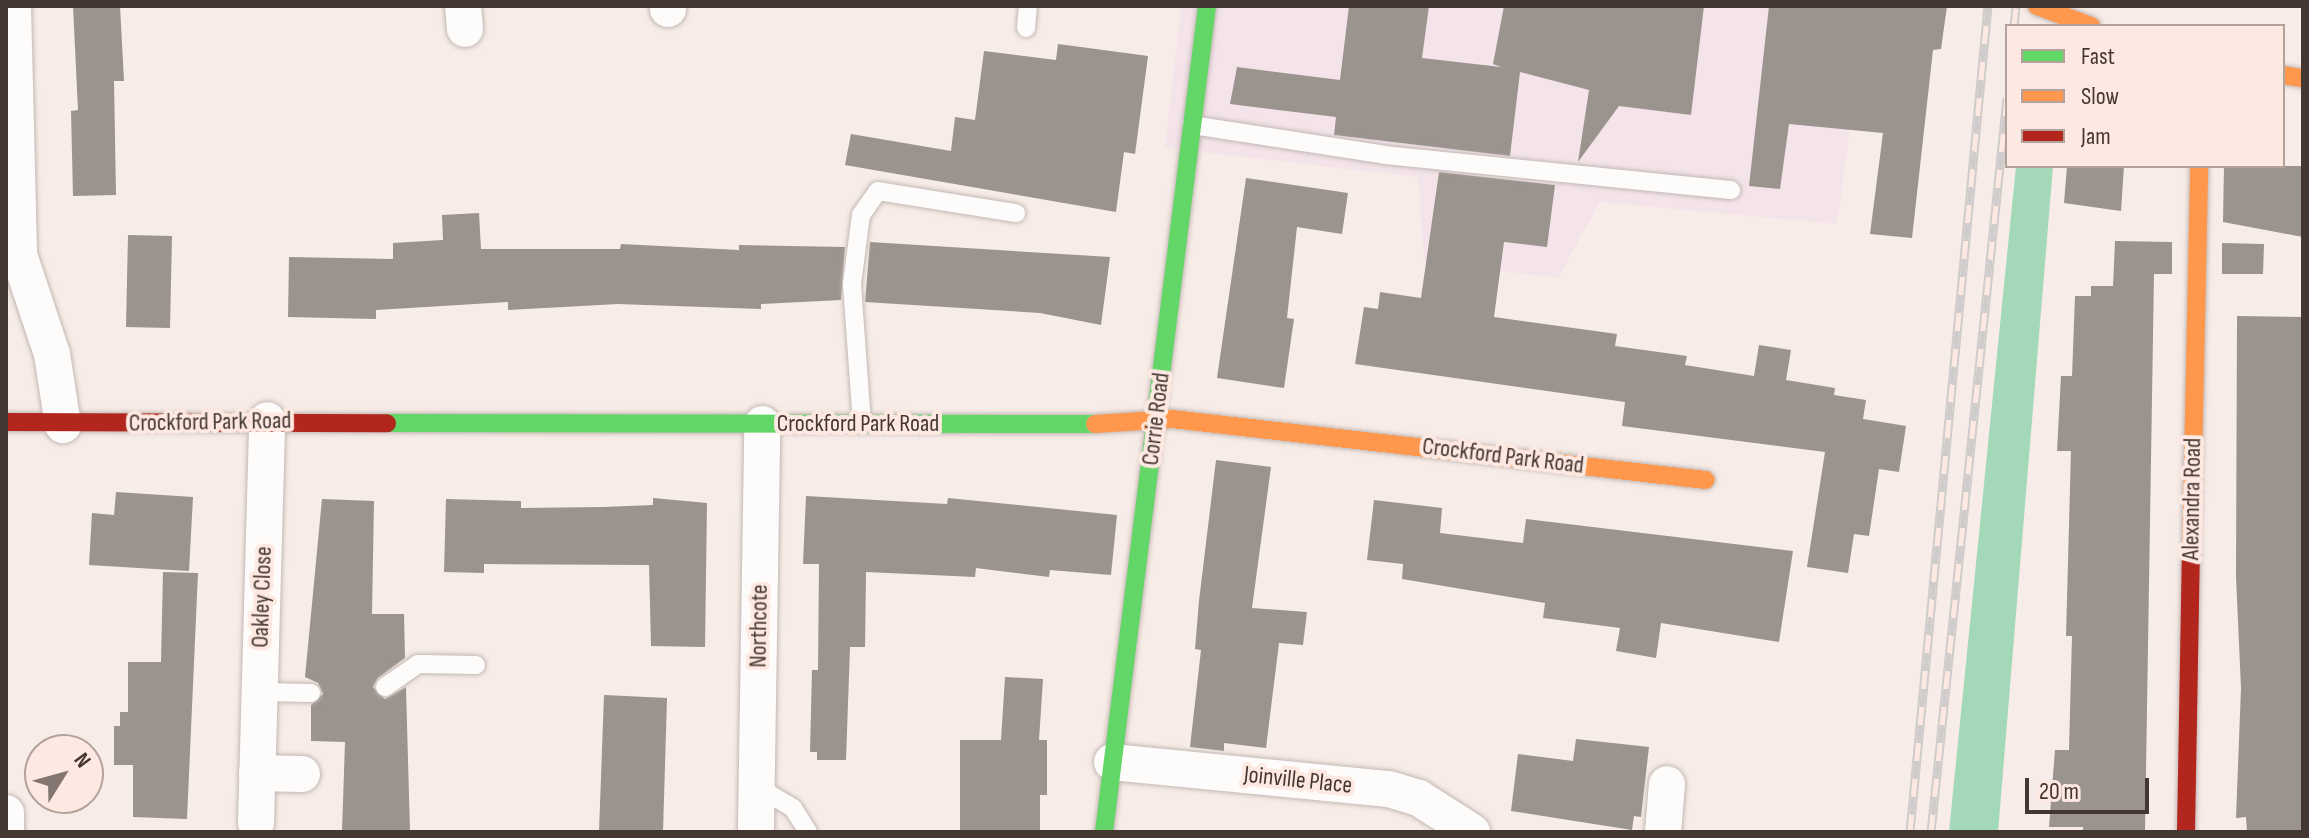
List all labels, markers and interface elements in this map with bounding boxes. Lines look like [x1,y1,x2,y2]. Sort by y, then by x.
legend [2005,24,2285,168]
text: Fast [2081,42,2115,71]
text: Slow [2081,82,2119,111]
text: Jam [2081,122,2111,151]
street label: Corrie Road [1136,371,1176,467]
street label: Crockford Park Road [129,406,291,438]
street label: Crockford Park Road [777,410,939,438]
street label: Crockford Park Road [1421,432,1585,480]
street label: Alexandra Road [2177,438,2207,560]
street label: Oakley Close [246,546,278,648]
street label: Northcote [744,584,774,668]
north arrow [24,734,104,814]
text: N [68,748,96,773]
street label: Joinville Place [1242,760,1354,800]
scale bar [2029,762,2153,812]
text: 20 m [2039,777,2079,806]

